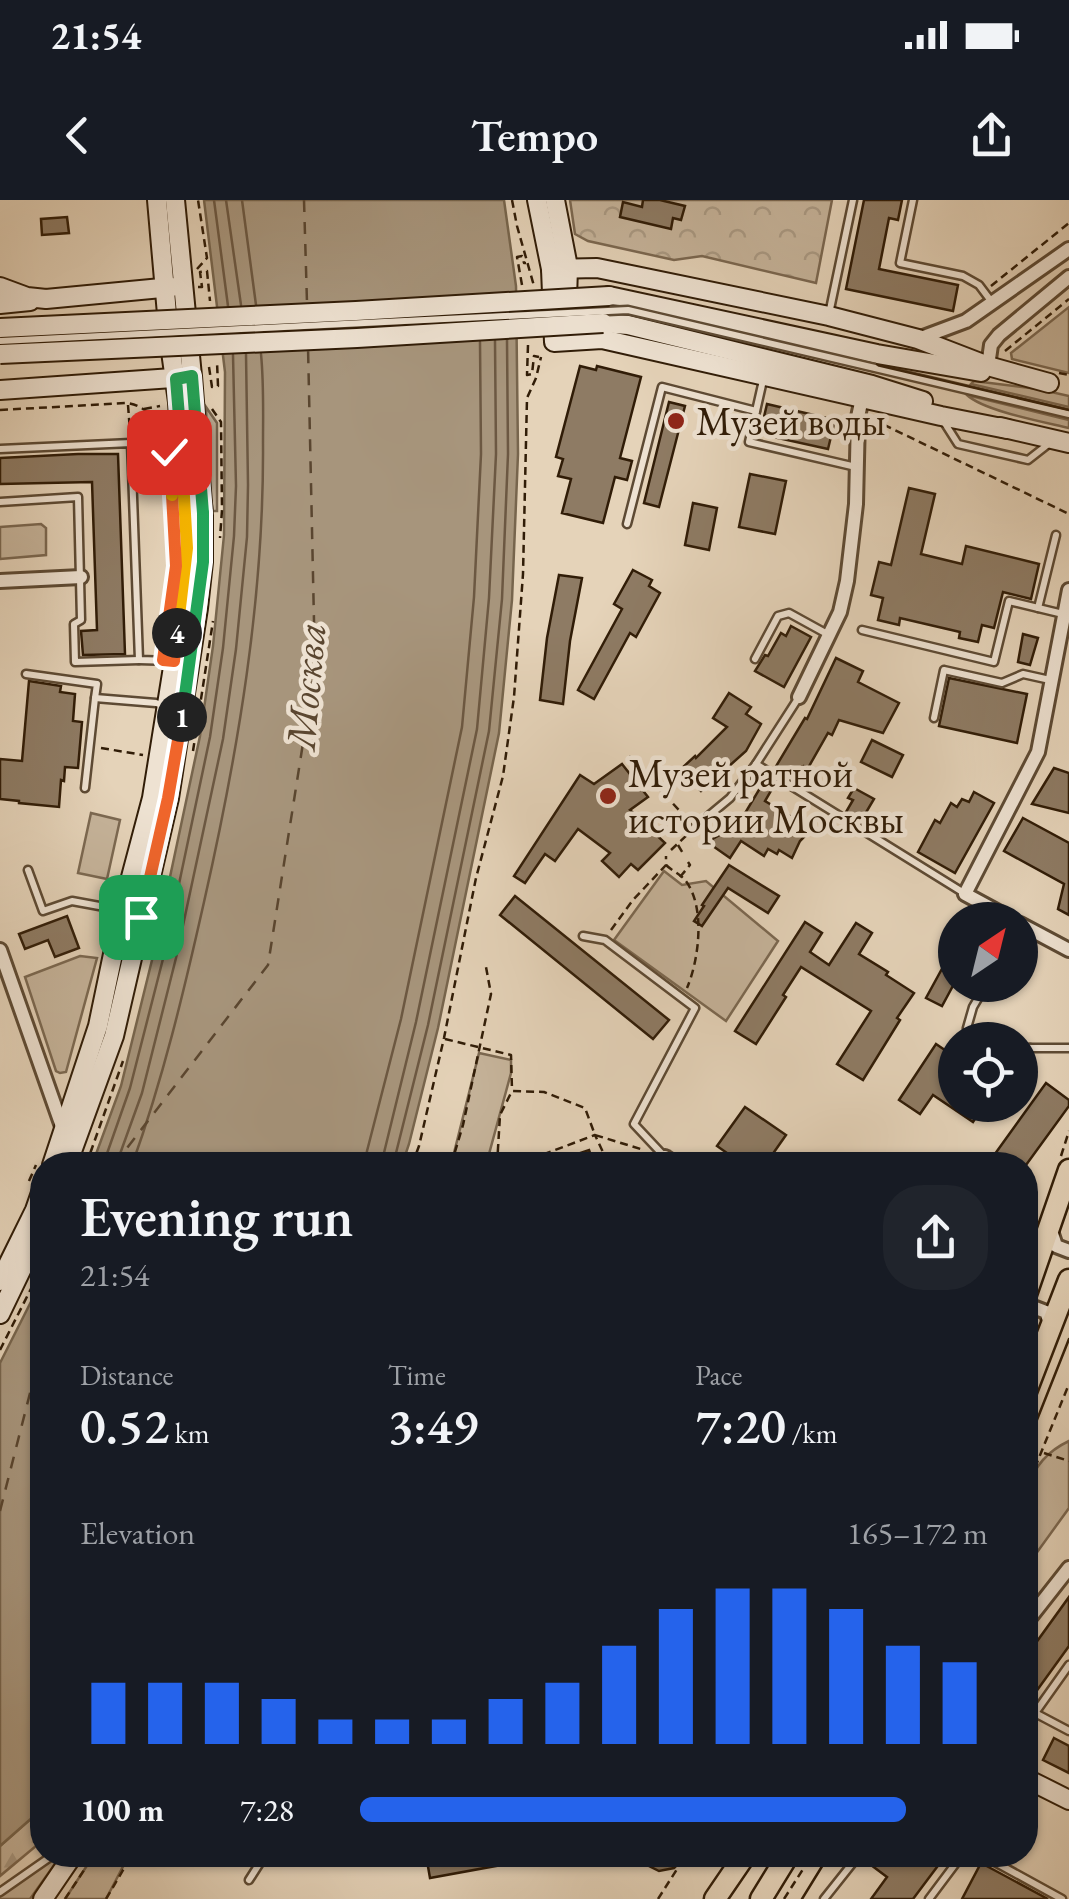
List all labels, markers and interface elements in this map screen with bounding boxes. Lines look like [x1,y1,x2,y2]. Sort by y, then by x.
text: 21:54 [50,11,141,60]
text: Tempo [471,106,598,164]
icon: back [50,108,105,163]
icon: share [964,108,1019,163]
place label: Музей воды [696,395,886,447]
pin [127,410,212,495]
marker: Музей воды [665,410,687,432]
icon: check [142,425,197,480]
pin: 4 [152,608,202,658]
text: 4 [170,615,184,651]
water label: Москва [272,620,338,755]
pin: 1 [157,692,207,742]
text: 1 [175,699,189,735]
place label: Музей ратной истории Москвы [628,747,904,845]
marker: Музей ратной истории Москвы [597,785,619,807]
pin [99,875,184,960]
icon: arrive [114,890,169,945]
north arrow [938,902,1038,1002]
map controls [938,902,1038,1122]
button: locate [938,1022,1038,1122]
text: Evening run [80,1181,353,1252]
button: share [883,1185,988,1290]
text: 21:54 [80,1254,149,1296]
text: Distance [80,1357,174,1393]
text: Time [388,1357,446,1393]
text: Pace [695,1357,742,1393]
text: 0.52 [80,1393,169,1458]
text: 3:49 [388,1393,478,1458]
text: 7:20 [695,1393,786,1458]
text: km [169,1415,210,1451]
text: /km [786,1415,838,1451]
text: Elevation [80,1512,195,1554]
text: 165–172 m [847,1512,988,1554]
text: 100 m [80,1789,164,1831]
text: 7:28 [240,1789,294,1831]

